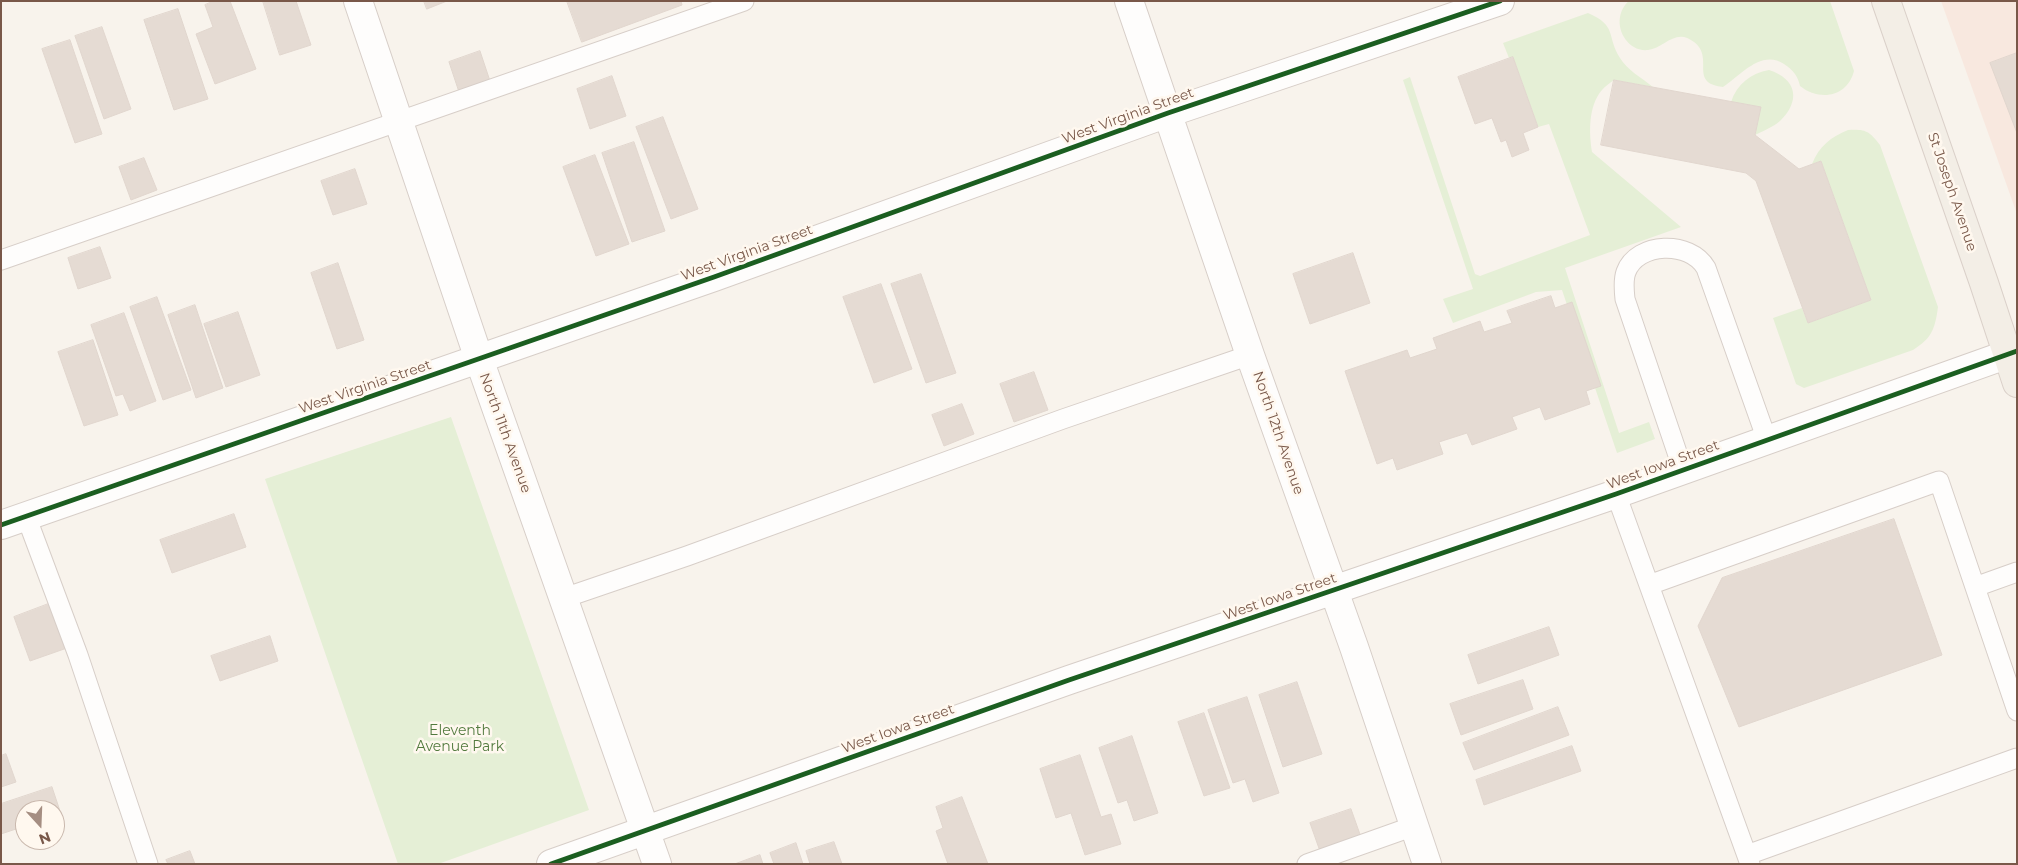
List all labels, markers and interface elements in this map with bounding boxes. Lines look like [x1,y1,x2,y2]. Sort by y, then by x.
street label: West Virginia Street [1060,84,1196,148]
street label: St Joseph Avenue [1924,130,1980,254]
street label: West Virginia Street [679,221,815,285]
street label: West Virginia Street [297,356,433,418]
street label: North 12th Avenue [1249,369,1307,497]
street label: North 11th Avenue [475,371,535,495]
street label: West Iowa Street [1604,437,1722,493]
street label: West Iowa Street [1221,570,1339,624]
street label: West Iowa Street [839,701,957,757]
park label: Eleventh Avenue Park [416,723,504,756]
north arrow [15,800,65,850]
text: N [36,828,53,849]

